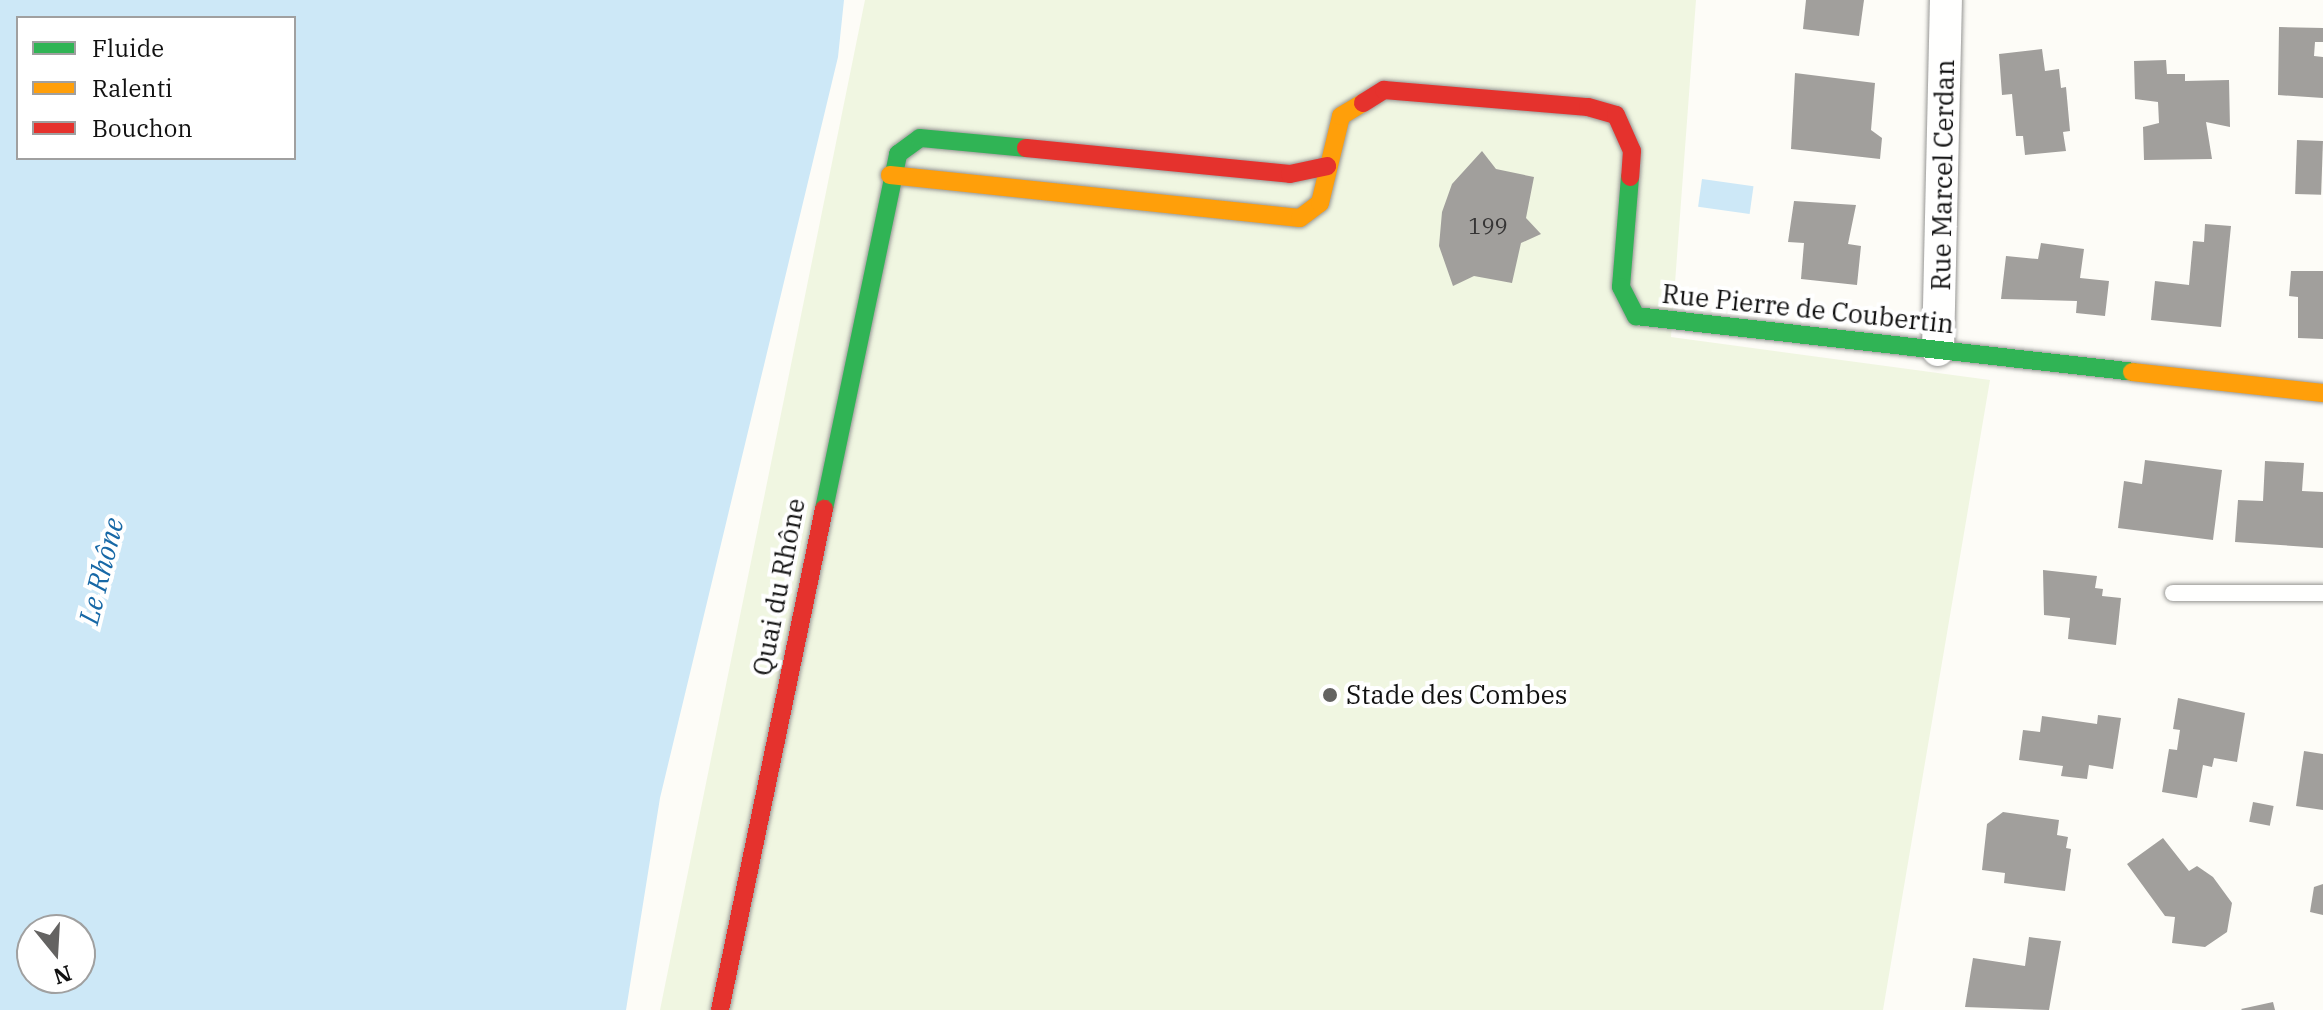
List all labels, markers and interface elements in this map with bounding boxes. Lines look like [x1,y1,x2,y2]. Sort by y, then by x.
legend [16,16,296,160]
text: Fluide [92,32,164,64]
street label: Rue Marcel Cerdan [1925,59,1961,291]
text: Ralenti [92,72,173,104]
text: Bouchon [92,112,193,144]
house number: 199 [1468,213,1508,239]
street label: Rue Pierre de Coubertin [1660,278,1956,340]
street label: Quai du Rhône [747,496,811,678]
water label: Le Rhône [72,514,130,628]
place label: Stade des Combes [1346,679,1567,711]
marker: Stade des Combes [1321,686,1339,704]
north arrow [16,914,96,994]
text: N [50,959,76,992]

